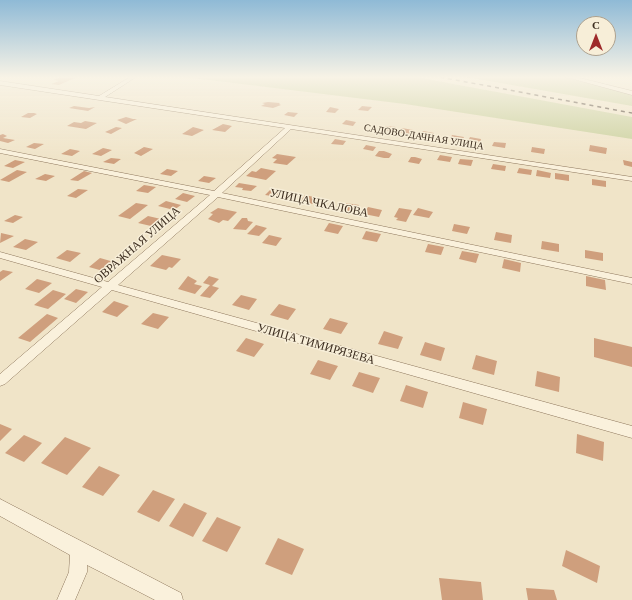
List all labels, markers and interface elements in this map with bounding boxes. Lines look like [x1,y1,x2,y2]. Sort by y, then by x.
north arrow [576,16,616,56]
text: С [592,19,600,31]
street label: САДОВО-ДАЧНАЯ УЛИЦА [363,122,485,152]
street label: УЛИЦА ЧКАЛОВА [268,185,370,221]
street label: ОВРАЖНАЯ УЛИЦА [91,203,183,287]
street label: УЛИЦА ТИМИРЯЗЕВА [255,320,377,368]

